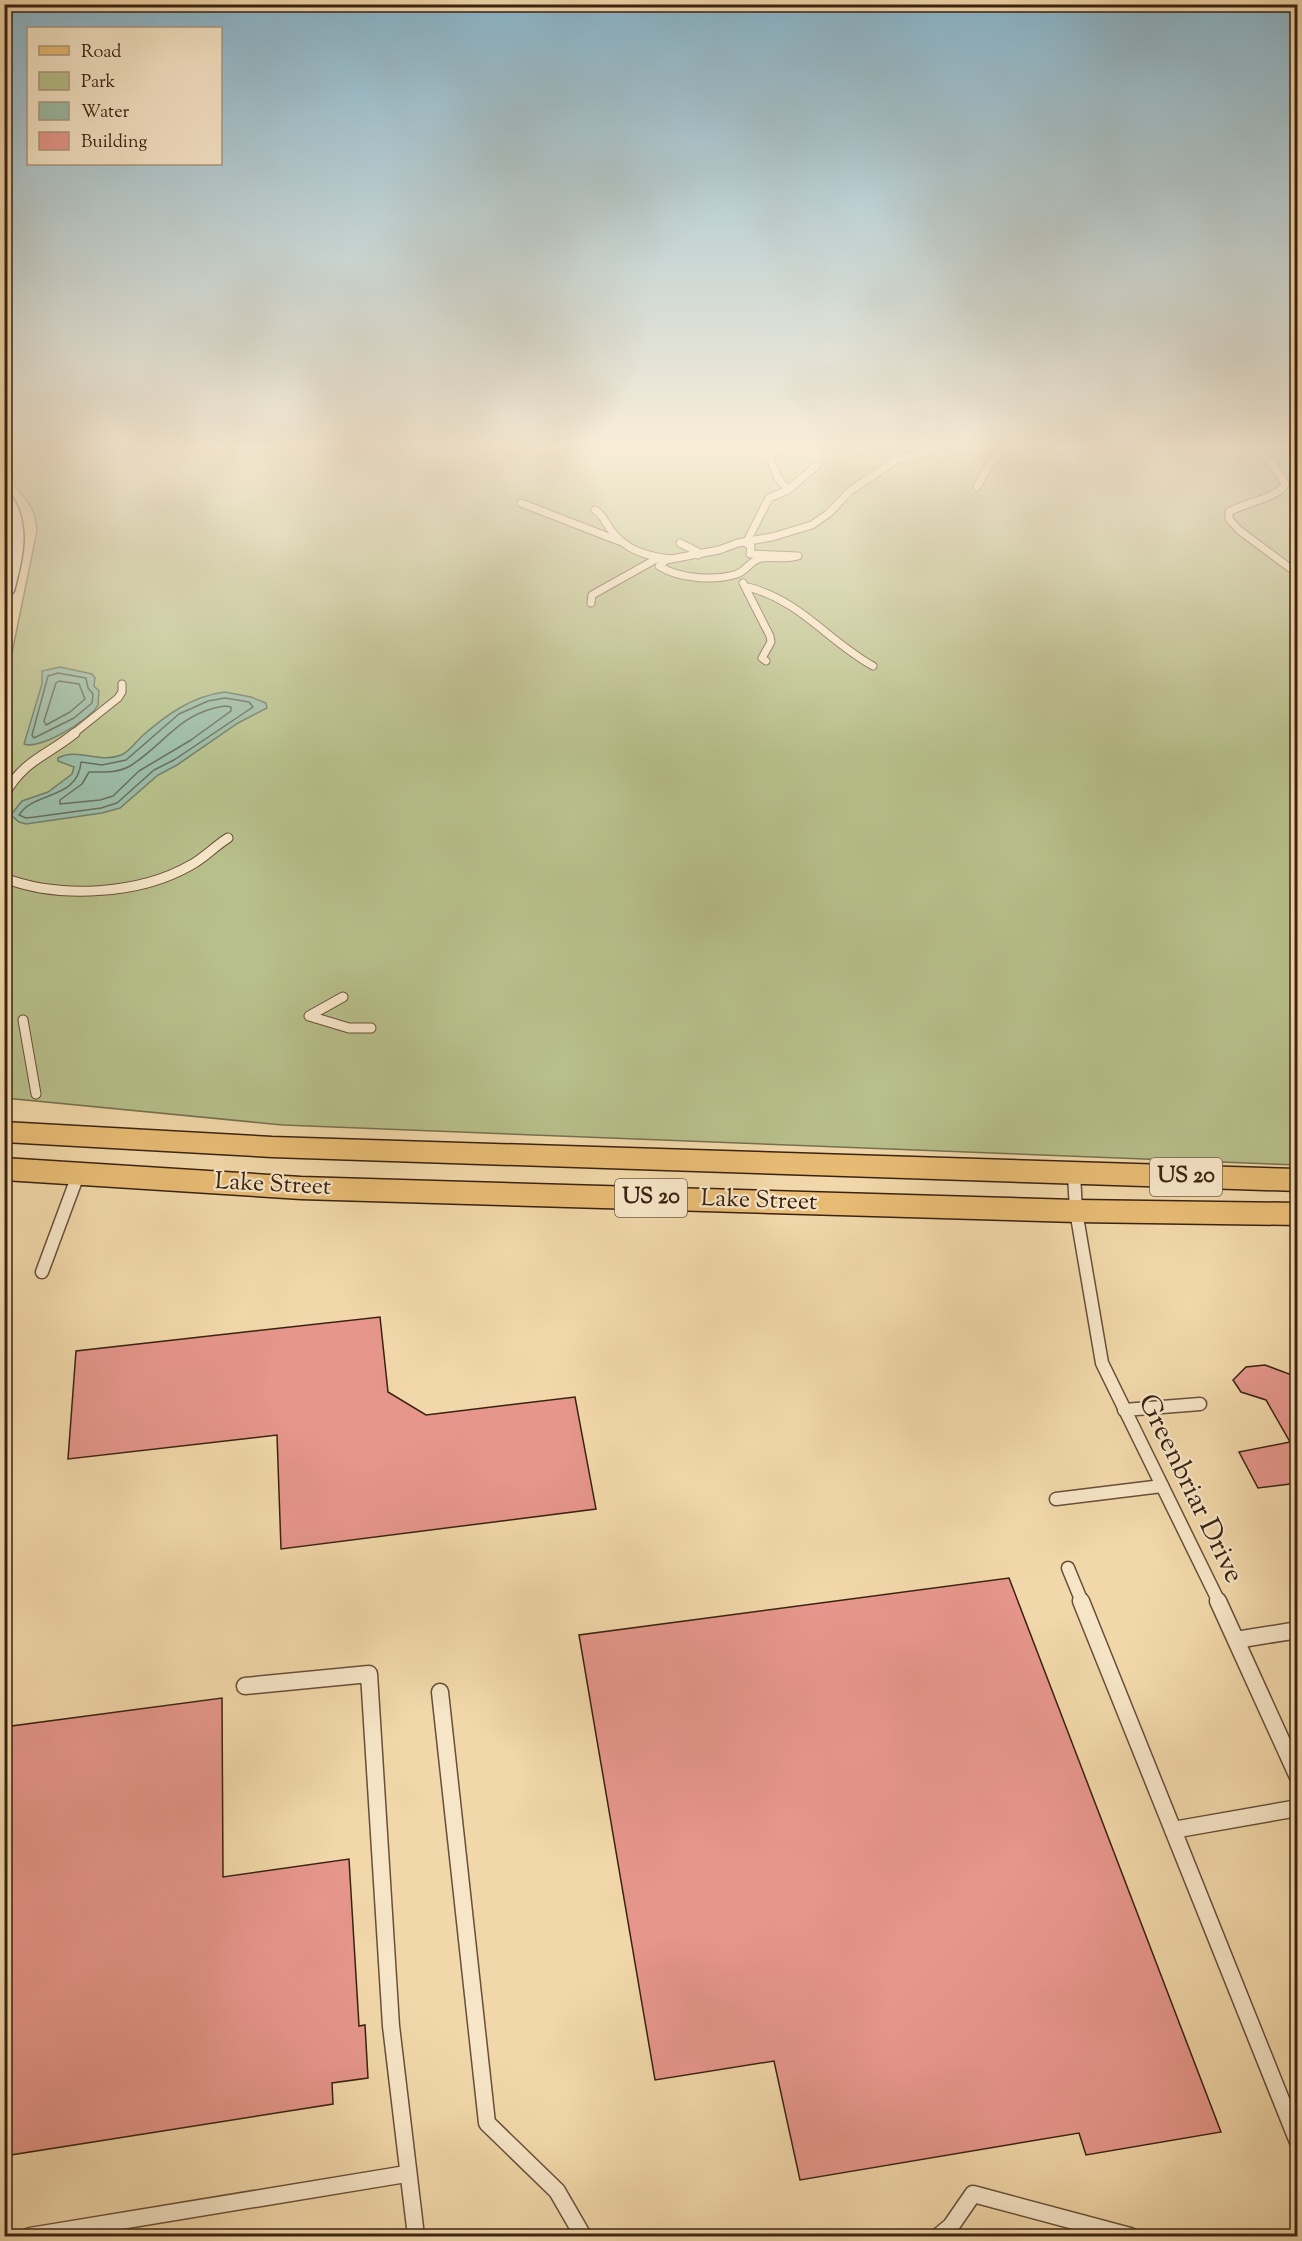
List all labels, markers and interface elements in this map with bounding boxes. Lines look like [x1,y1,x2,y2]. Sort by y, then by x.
legend [27,27,222,165]
text: Road [81,40,121,66]
text: Park [81,70,116,96]
text: Water [81,100,130,126]
text: Building [81,130,147,156]
road number: US 20 [1150,1158,1222,1196]
street label: Lake Street [214,1165,332,1205]
road number: US 20 [615,1179,687,1217]
street label: Lake Street [700,1182,818,1220]
street label: Greenbriar Drive [1127,1388,1253,1590]

